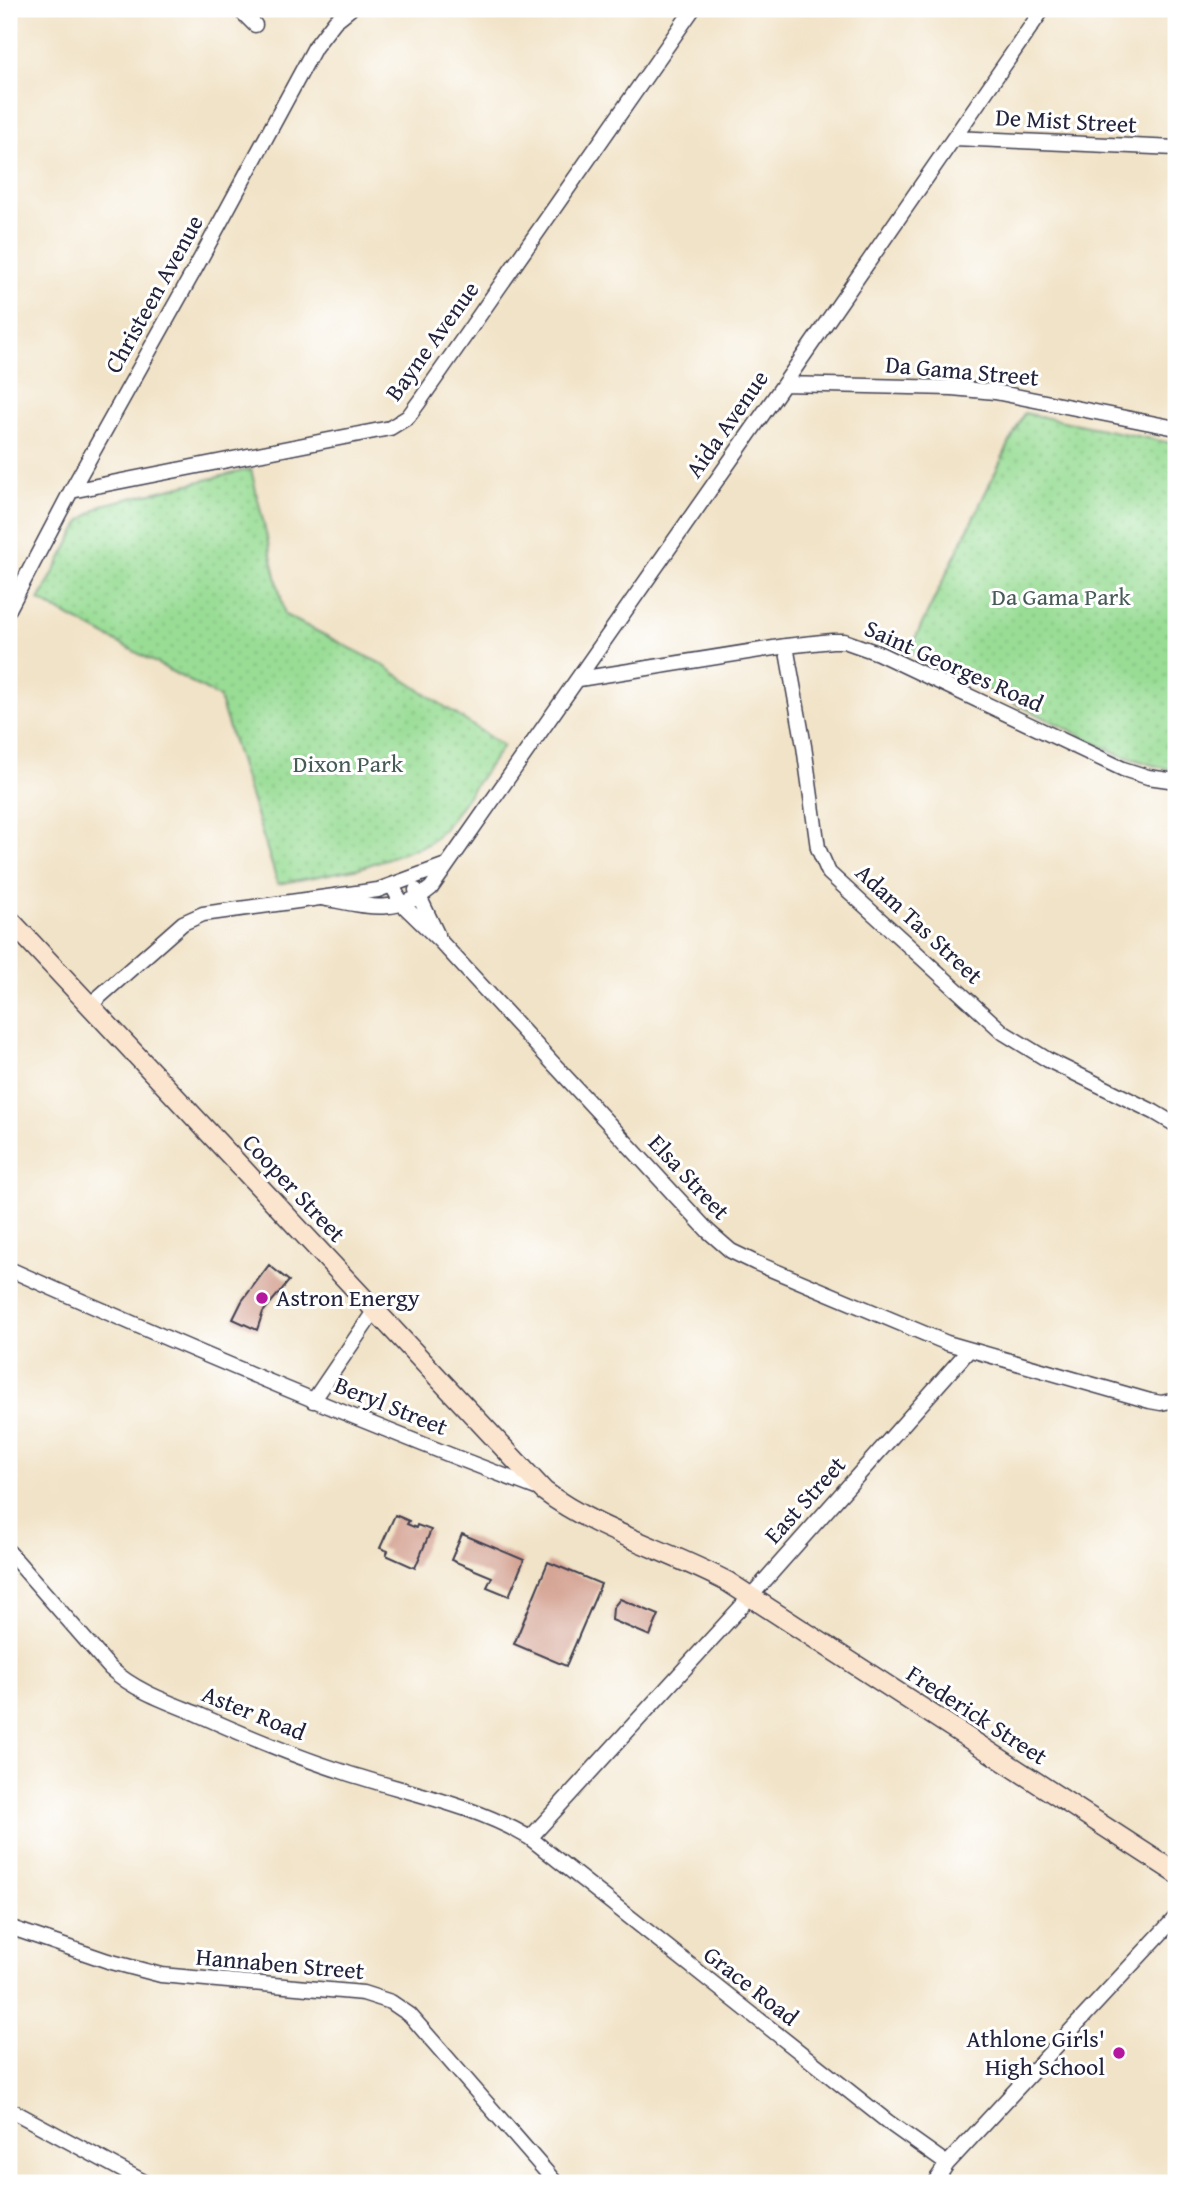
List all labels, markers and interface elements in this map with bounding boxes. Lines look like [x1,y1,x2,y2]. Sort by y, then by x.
street label: De Mist Street [994,99,1138,142]
street label: Christeen Avenue [96,208,212,379]
street label: Bayne Avenue [376,274,487,408]
street label: Da Gama Street [884,346,1041,395]
street label: Aida Avenue [677,363,777,485]
park label: Da Gama Park [991,579,1131,614]
street label: Saint Georges Road [859,610,1050,721]
park label: Dixon Park [293,746,404,781]
street label: Adam Tas Street [848,855,991,992]
street label: Cooper Street [235,1125,354,1250]
street label: Elsa Street [641,1126,739,1228]
place label: Astron Energy [276,1280,420,1315]
marker: Astron Energy [254,1290,270,1306]
street label: Beryl Street [329,1367,454,1444]
street label: East Street [756,1448,854,1551]
street label: Frederick Street [900,1656,1055,1774]
street label: Aster Road [197,1676,312,1749]
street label: Grace Road [696,1937,807,2034]
street label: Hannaben Street [194,1939,366,1988]
place label: Athlone Girls' High School [966,2021,1105,2084]
marker: Athlone Girls' High School [1111,2045,1127,2061]

